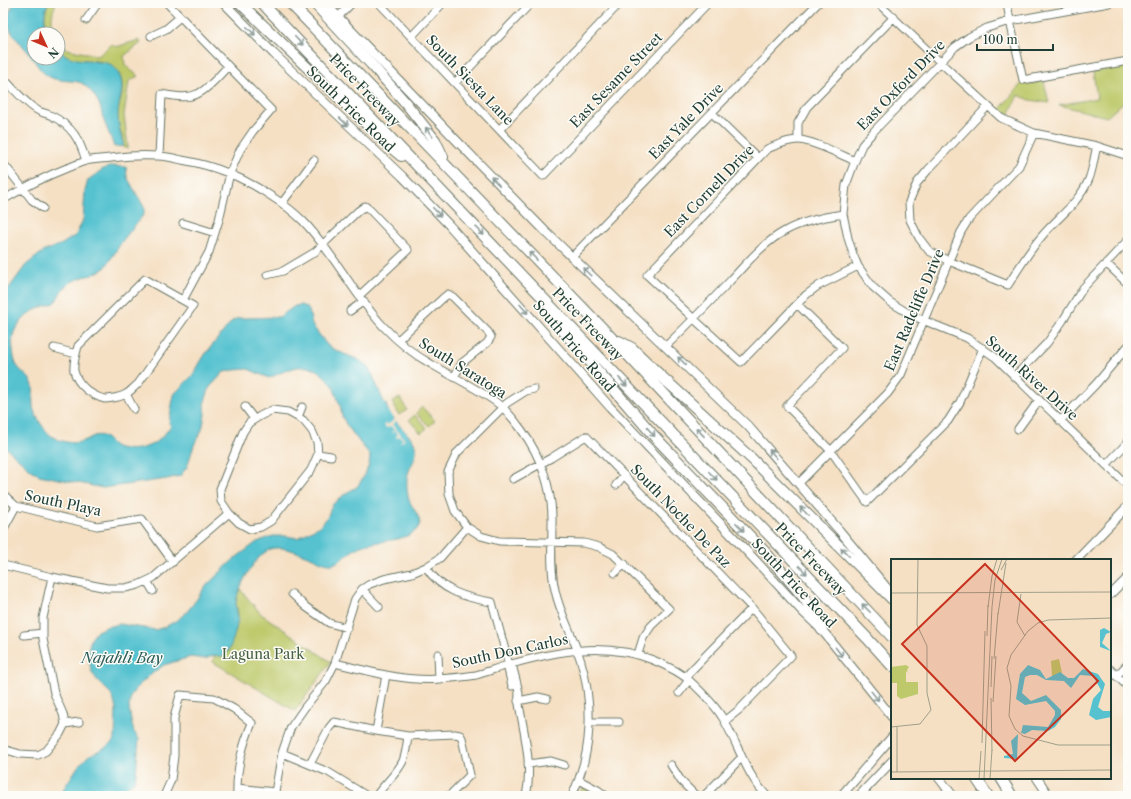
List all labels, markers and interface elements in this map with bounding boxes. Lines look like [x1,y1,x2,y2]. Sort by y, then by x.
north arrow [26,26,66,66]
one-way arrow [246,26,256,36]
scale bar [977,26,1053,52]
street label: East Sesame Street [566,28,666,131]
street label: South Siesta Lane [422,31,518,129]
text: 100 m [983,32,1018,47]
one-way arrow [294,36,304,46]
street label: East Oxford Drive [853,36,949,134]
text: N [45,45,62,62]
street label: Price Freeway [326,50,404,130]
street label: South Price Road [303,62,399,156]
street label: East Yale Drive [645,79,727,163]
one-way arrow [339,117,349,126]
one-way arrow [425,126,433,137]
street label: East Cornell Drive [660,141,758,241]
one-way arrow [490,176,500,186]
one-way arrow [432,207,442,217]
one-way arrow [475,226,484,236]
street label: East Radcliffe Drive [880,246,948,374]
one-way arrow [528,251,538,261]
one-way arrow [582,267,592,277]
street label: Price Freeway [549,284,627,364]
street label: South Price Road [529,296,619,396]
one-way arrow [519,304,528,315]
street label: South River Drive [982,332,1082,424]
street label: South Saratoga [416,334,511,403]
one-way arrow [676,357,687,366]
one-way arrow [619,377,628,387]
one-way arrow [646,427,655,437]
one-way arrow [695,427,704,437]
one-way arrow [769,449,778,459]
street label: South Noche De Paz [627,460,735,572]
one-way arrow [708,471,718,481]
street label: South Playa [23,486,104,520]
one-way arrow [799,506,809,516]
street label: Price Freeway [772,519,850,599]
one-way arrow [735,521,744,531]
street label: South Price Road [748,534,840,632]
one-way arrow [840,547,850,557]
inset map [891,559,1111,779]
one-way arrow [798,565,808,575]
one-way arrow [861,603,870,613]
street label: South Don Carlos [450,630,570,672]
park label: Laguna Park [222,645,305,663]
one-way arrow [835,647,844,658]
water label: Najahli Bay [80,648,163,667]
one-way arrow [870,690,879,701]

